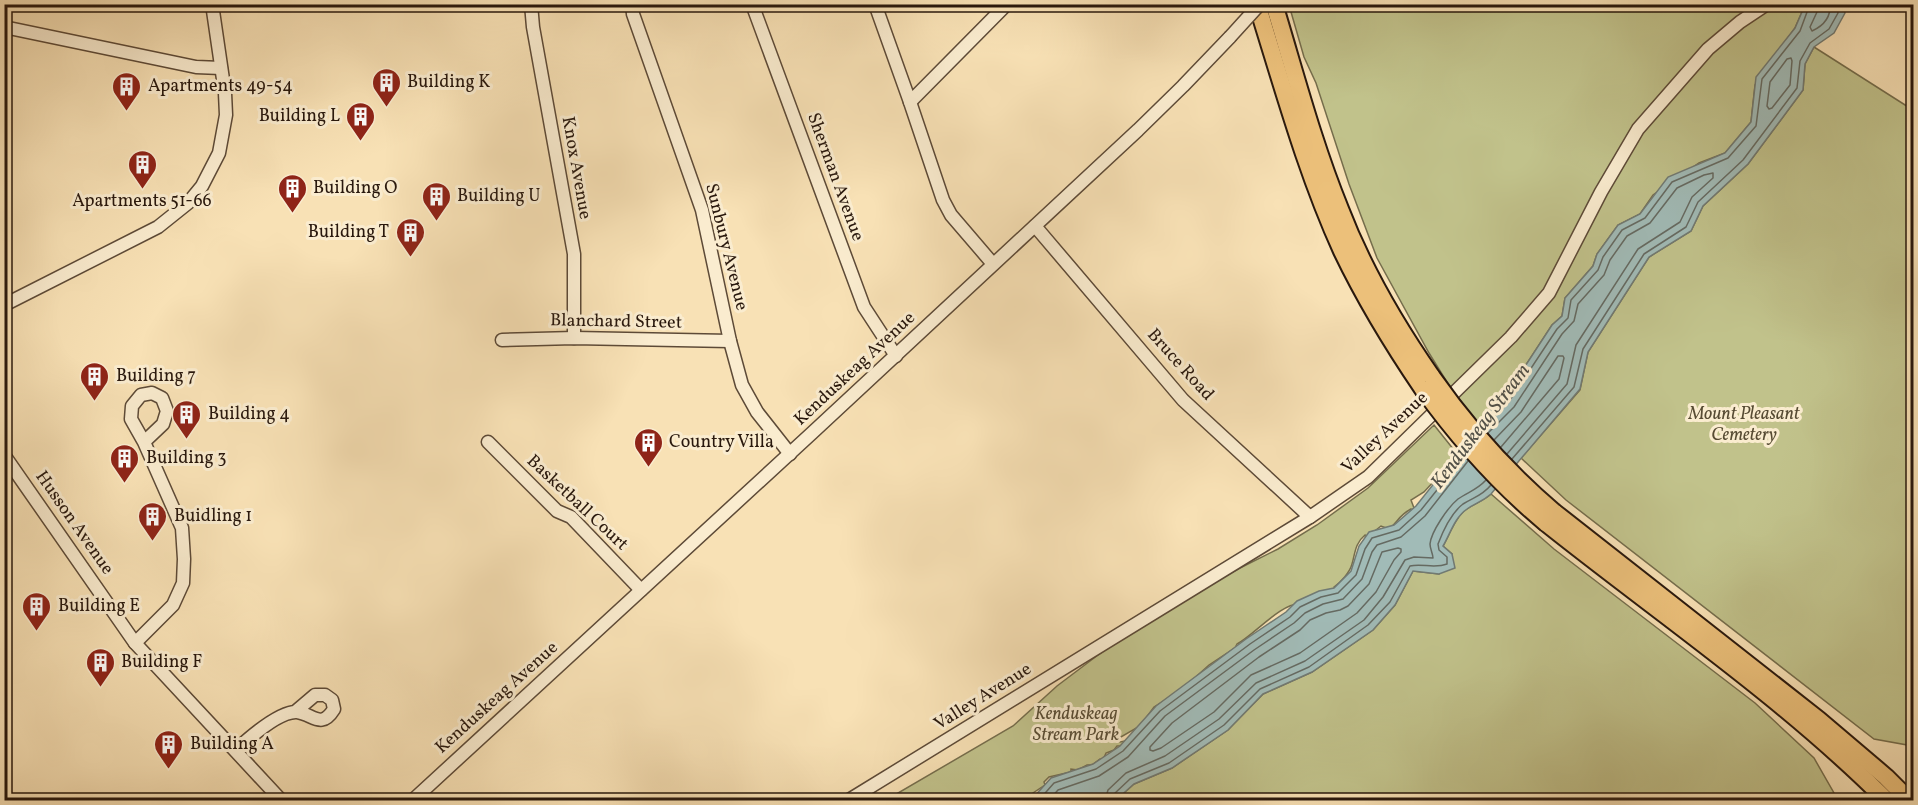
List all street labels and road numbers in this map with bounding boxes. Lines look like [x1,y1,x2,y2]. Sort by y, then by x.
street label: Sherman Avenue [800,109,870,245]
street label: Knox Avenue [555,115,597,221]
street label: Sunbury Avenue [698,181,754,313]
street label: Kenduskeag Avenue [789,306,921,432]
street label: Blanchard Street [550,308,682,336]
street label: Bruce Road [1141,323,1219,407]
street label: Valley Avenue [1336,386,1434,480]
street label: Basketball Court [521,449,633,557]
street label: Husson Avenue [29,466,119,580]
street label: Kenduskeag Avenue [430,636,564,760]
street label: Valley Avenue [930,657,1036,737]

